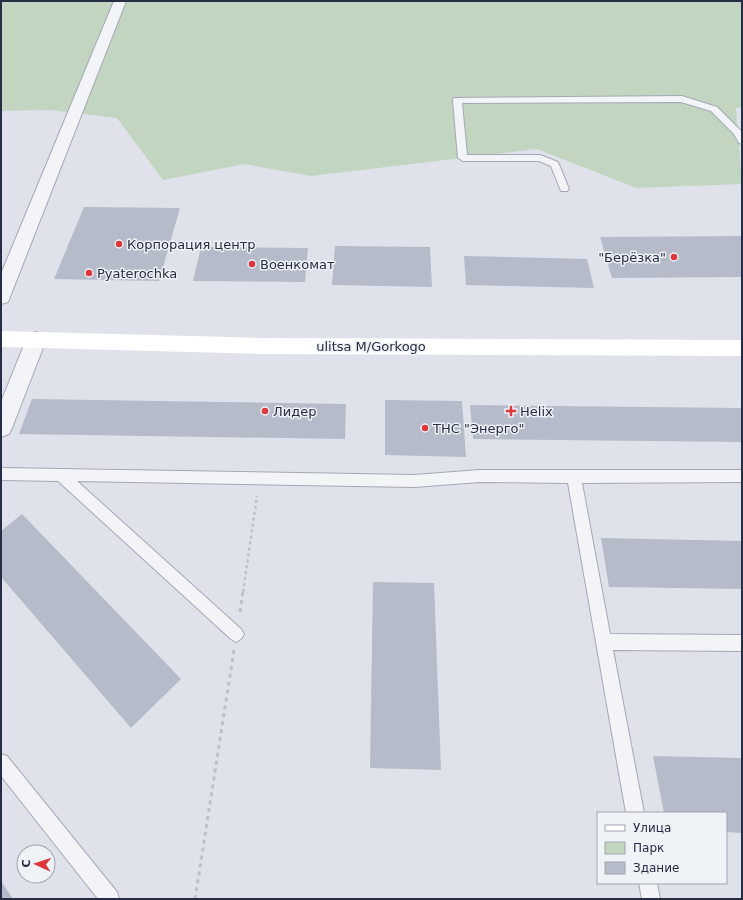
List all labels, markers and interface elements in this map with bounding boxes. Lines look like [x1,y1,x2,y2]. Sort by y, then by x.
place label: Корпорация центр [127,237,256,252]
marker: Корпорация центр [114,239,124,249]
place label: "Берёзка" [598,250,666,265]
marker: "Берёзка" [669,252,679,262]
place label: Военкомат [260,257,335,272]
marker: Военкомат [247,259,257,269]
place label: Pyaterochka [97,266,177,281]
marker: Pyaterochka [84,268,94,278]
street label: ulitsa M/Gorkogo [316,339,426,354]
place label: Лидер [273,404,316,419]
place label: Helix [520,404,553,419]
marker: Helix [505,405,517,417]
marker: Лидер [260,406,270,416]
place label: ТНС "Энерго" [432,421,525,436]
marker: ТНС "Энерго" [420,423,430,433]
legend [597,812,727,884]
text: Улица [633,821,671,835]
text: Парк [633,841,664,855]
north arrow [16,844,56,884]
text: С [20,859,33,868]
text: Здание [633,861,679,875]

